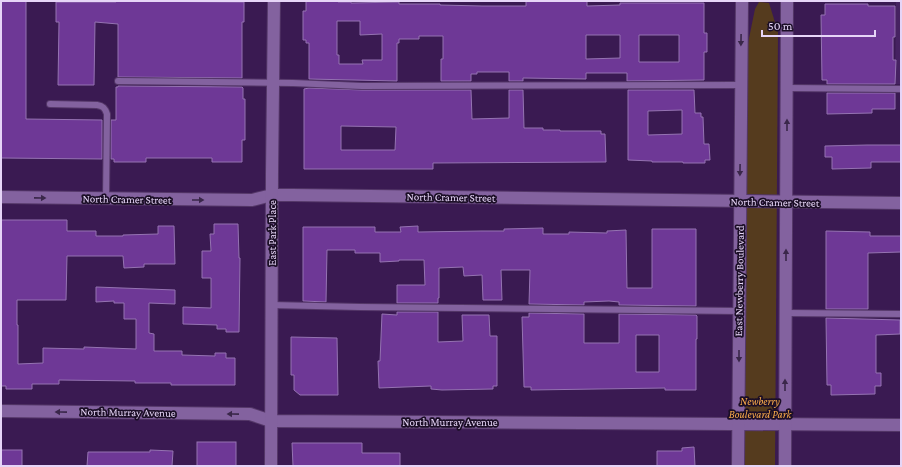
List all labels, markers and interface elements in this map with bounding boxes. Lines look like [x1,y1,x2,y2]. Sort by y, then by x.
scale bar [762,12,875,38]
text: 50 m [768,19,793,33]
one-way arrow [738,34,744,47]
one-way arrow [784,118,790,131]
one-way arrow [737,164,743,177]
street label: North Cramer Street [406,190,496,204]
street label: North Cramer Street [82,192,172,206]
one-way arrow [34,195,47,201]
street label: North Cramer Street [730,195,820,209]
one-way arrow [192,197,205,203]
street label: East Park Place [266,200,278,266]
street label: East Newberry Boulevard [732,225,747,337]
one-way arrow [783,248,789,261]
one-way arrow [735,350,742,362]
one-way arrow [782,378,788,391]
park label: Newberry Boulevard Park [729,395,793,420]
street label: North Murray Avenue [80,405,176,420]
one-way arrow [54,409,67,415]
one-way arrow [226,411,239,417]
street label: North Murray Avenue [402,416,498,429]

